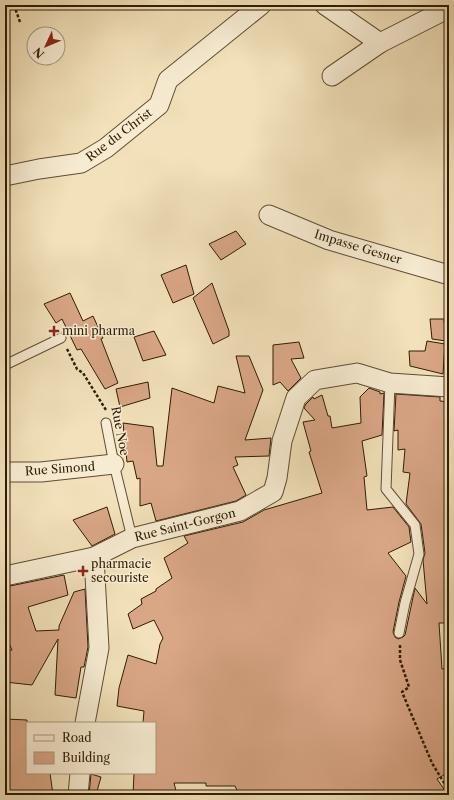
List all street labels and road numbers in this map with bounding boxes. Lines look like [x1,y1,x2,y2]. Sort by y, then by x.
street label: Rue du Christ [83,104,155,164]
street label: Impasse Gesner [313,226,404,267]
street label: Rue Noe [108,405,133,457]
street label: Rue Simond [24,459,96,478]
street label: Rue Saint-Gorgon [133,505,237,544]

